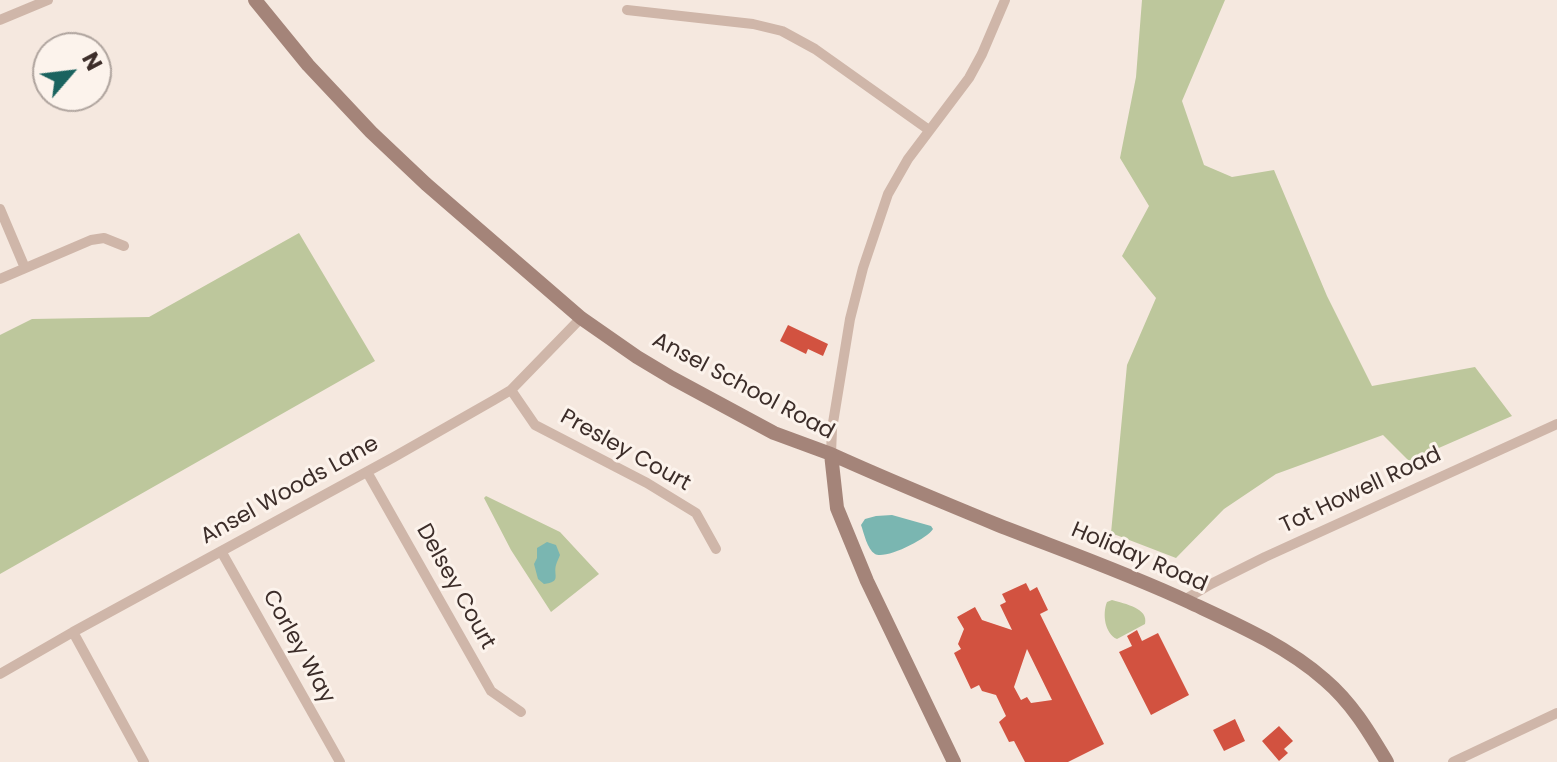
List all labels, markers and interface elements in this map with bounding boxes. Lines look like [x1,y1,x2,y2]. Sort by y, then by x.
north arrow [32,32,112,112]
text: N [74,47,109,76]
street label: Ansel School Road [647,328,839,446]
street label: Presley Court [555,404,695,498]
street label: Ansel Woods Lane [196,431,384,551]
street label: Tot Howell Road [1276,442,1446,540]
street label: Holiday Road [1067,517,1211,599]
street label: Delsey Court [410,520,500,654]
street label: Corley Way [256,586,340,708]

